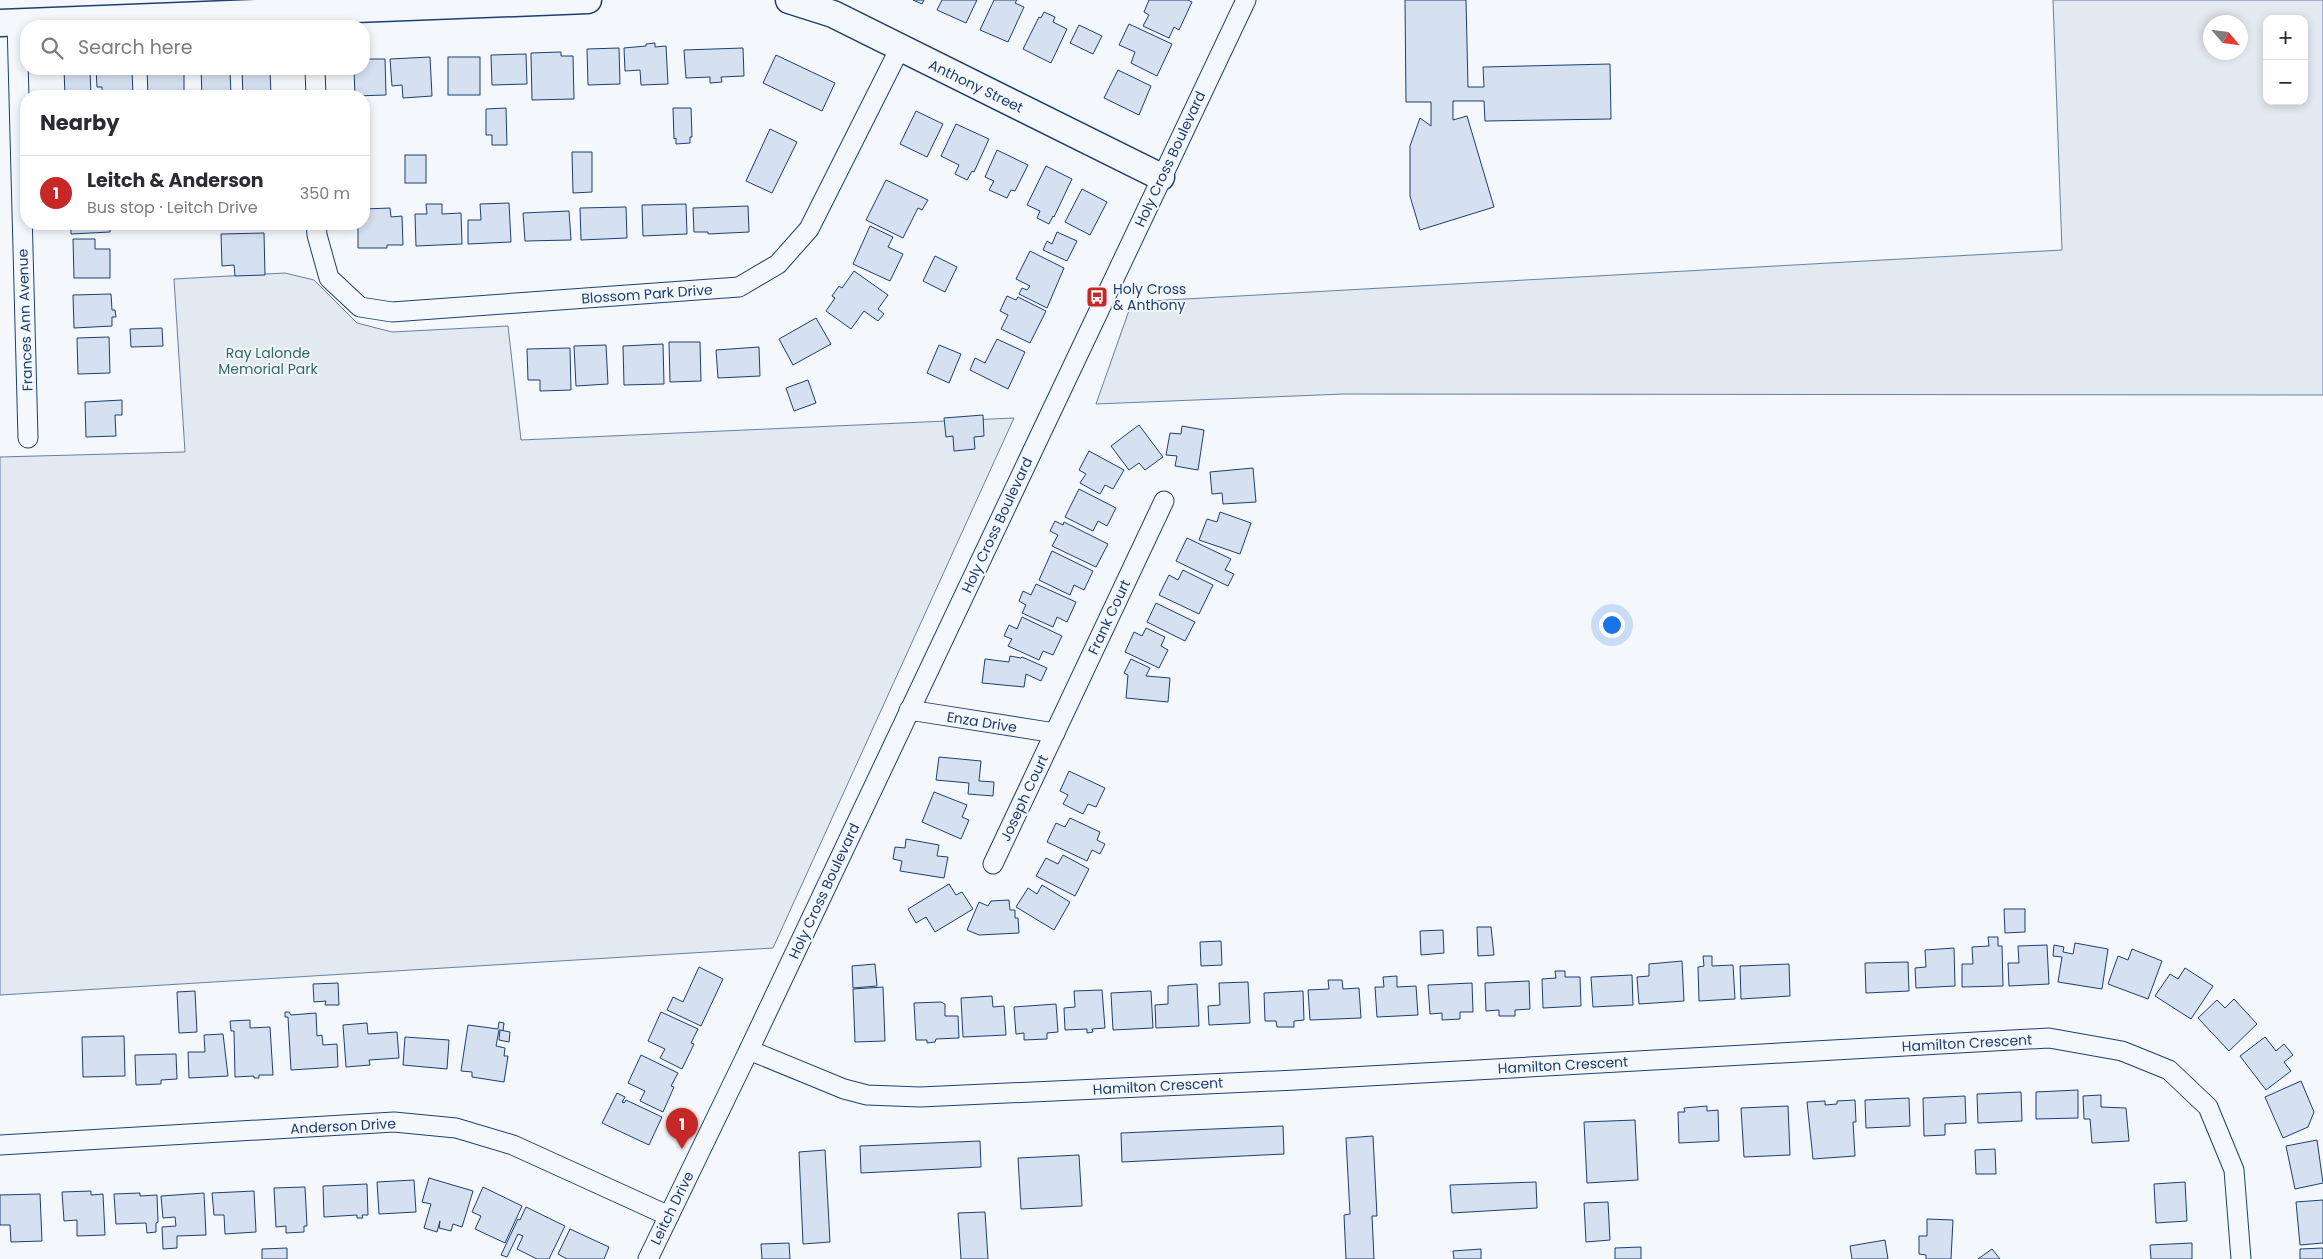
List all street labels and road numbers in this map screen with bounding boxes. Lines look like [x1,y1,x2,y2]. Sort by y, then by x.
street label: Anthony Street [925,54,1027,118]
street label: Holy Cross Boulevard [1130,88,1210,230]
street label: Frances Ann Avenue [13,248,37,392]
street label: Blossom Park Drive [581,279,714,309]
street label: Holy Cross Boulevard [957,454,1037,596]
street label: Frank Court [1083,576,1135,658]
street label: Enza Drive [945,707,1019,737]
street label: Joseph Court [995,751,1053,845]
street label: Holy Cross Boulevard [784,820,864,962]
street label: Hamilton Crescent [1901,1030,2033,1056]
street label: Hamilton Crescent [1497,1052,1629,1078]
street label: Hamilton Crescent [1092,1073,1224,1099]
street label: Anderson Drive [290,1113,397,1139]
street label: Leitch Drive [646,1168,699,1248]

